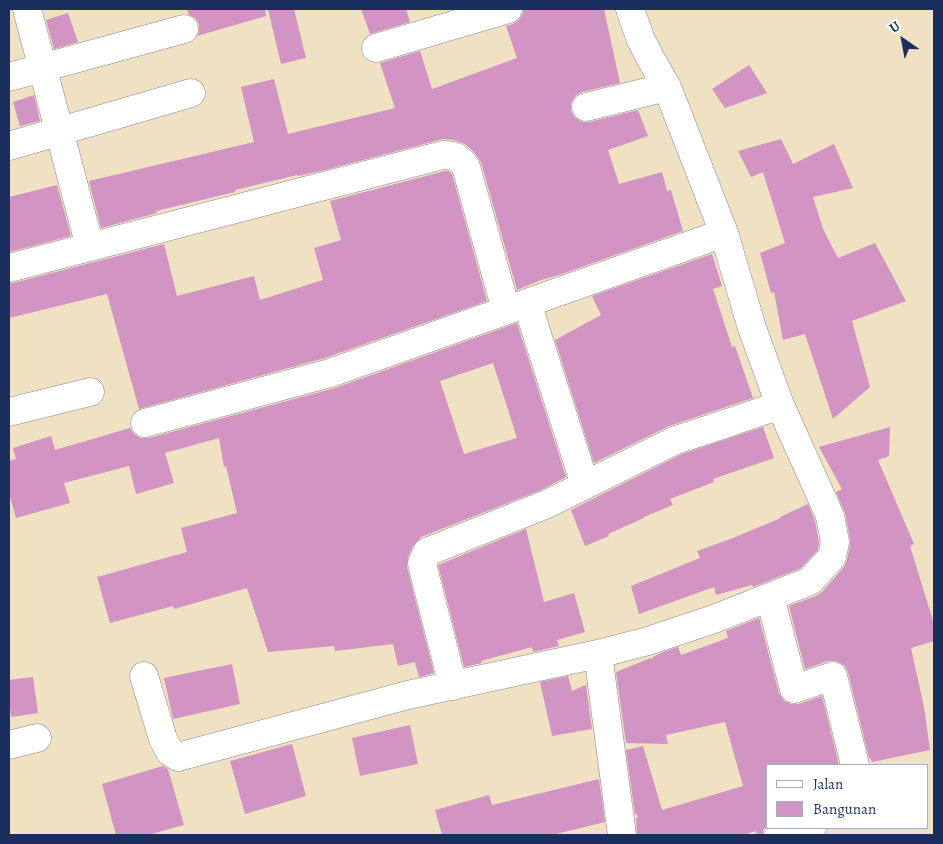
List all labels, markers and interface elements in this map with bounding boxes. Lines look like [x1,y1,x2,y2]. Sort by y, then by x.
north arrow [878,15,928,65]
text: U [886,17,904,37]
legend [766,764,928,829]
text: Jalan [813,774,843,794]
text: Bangunan [813,799,876,819]

